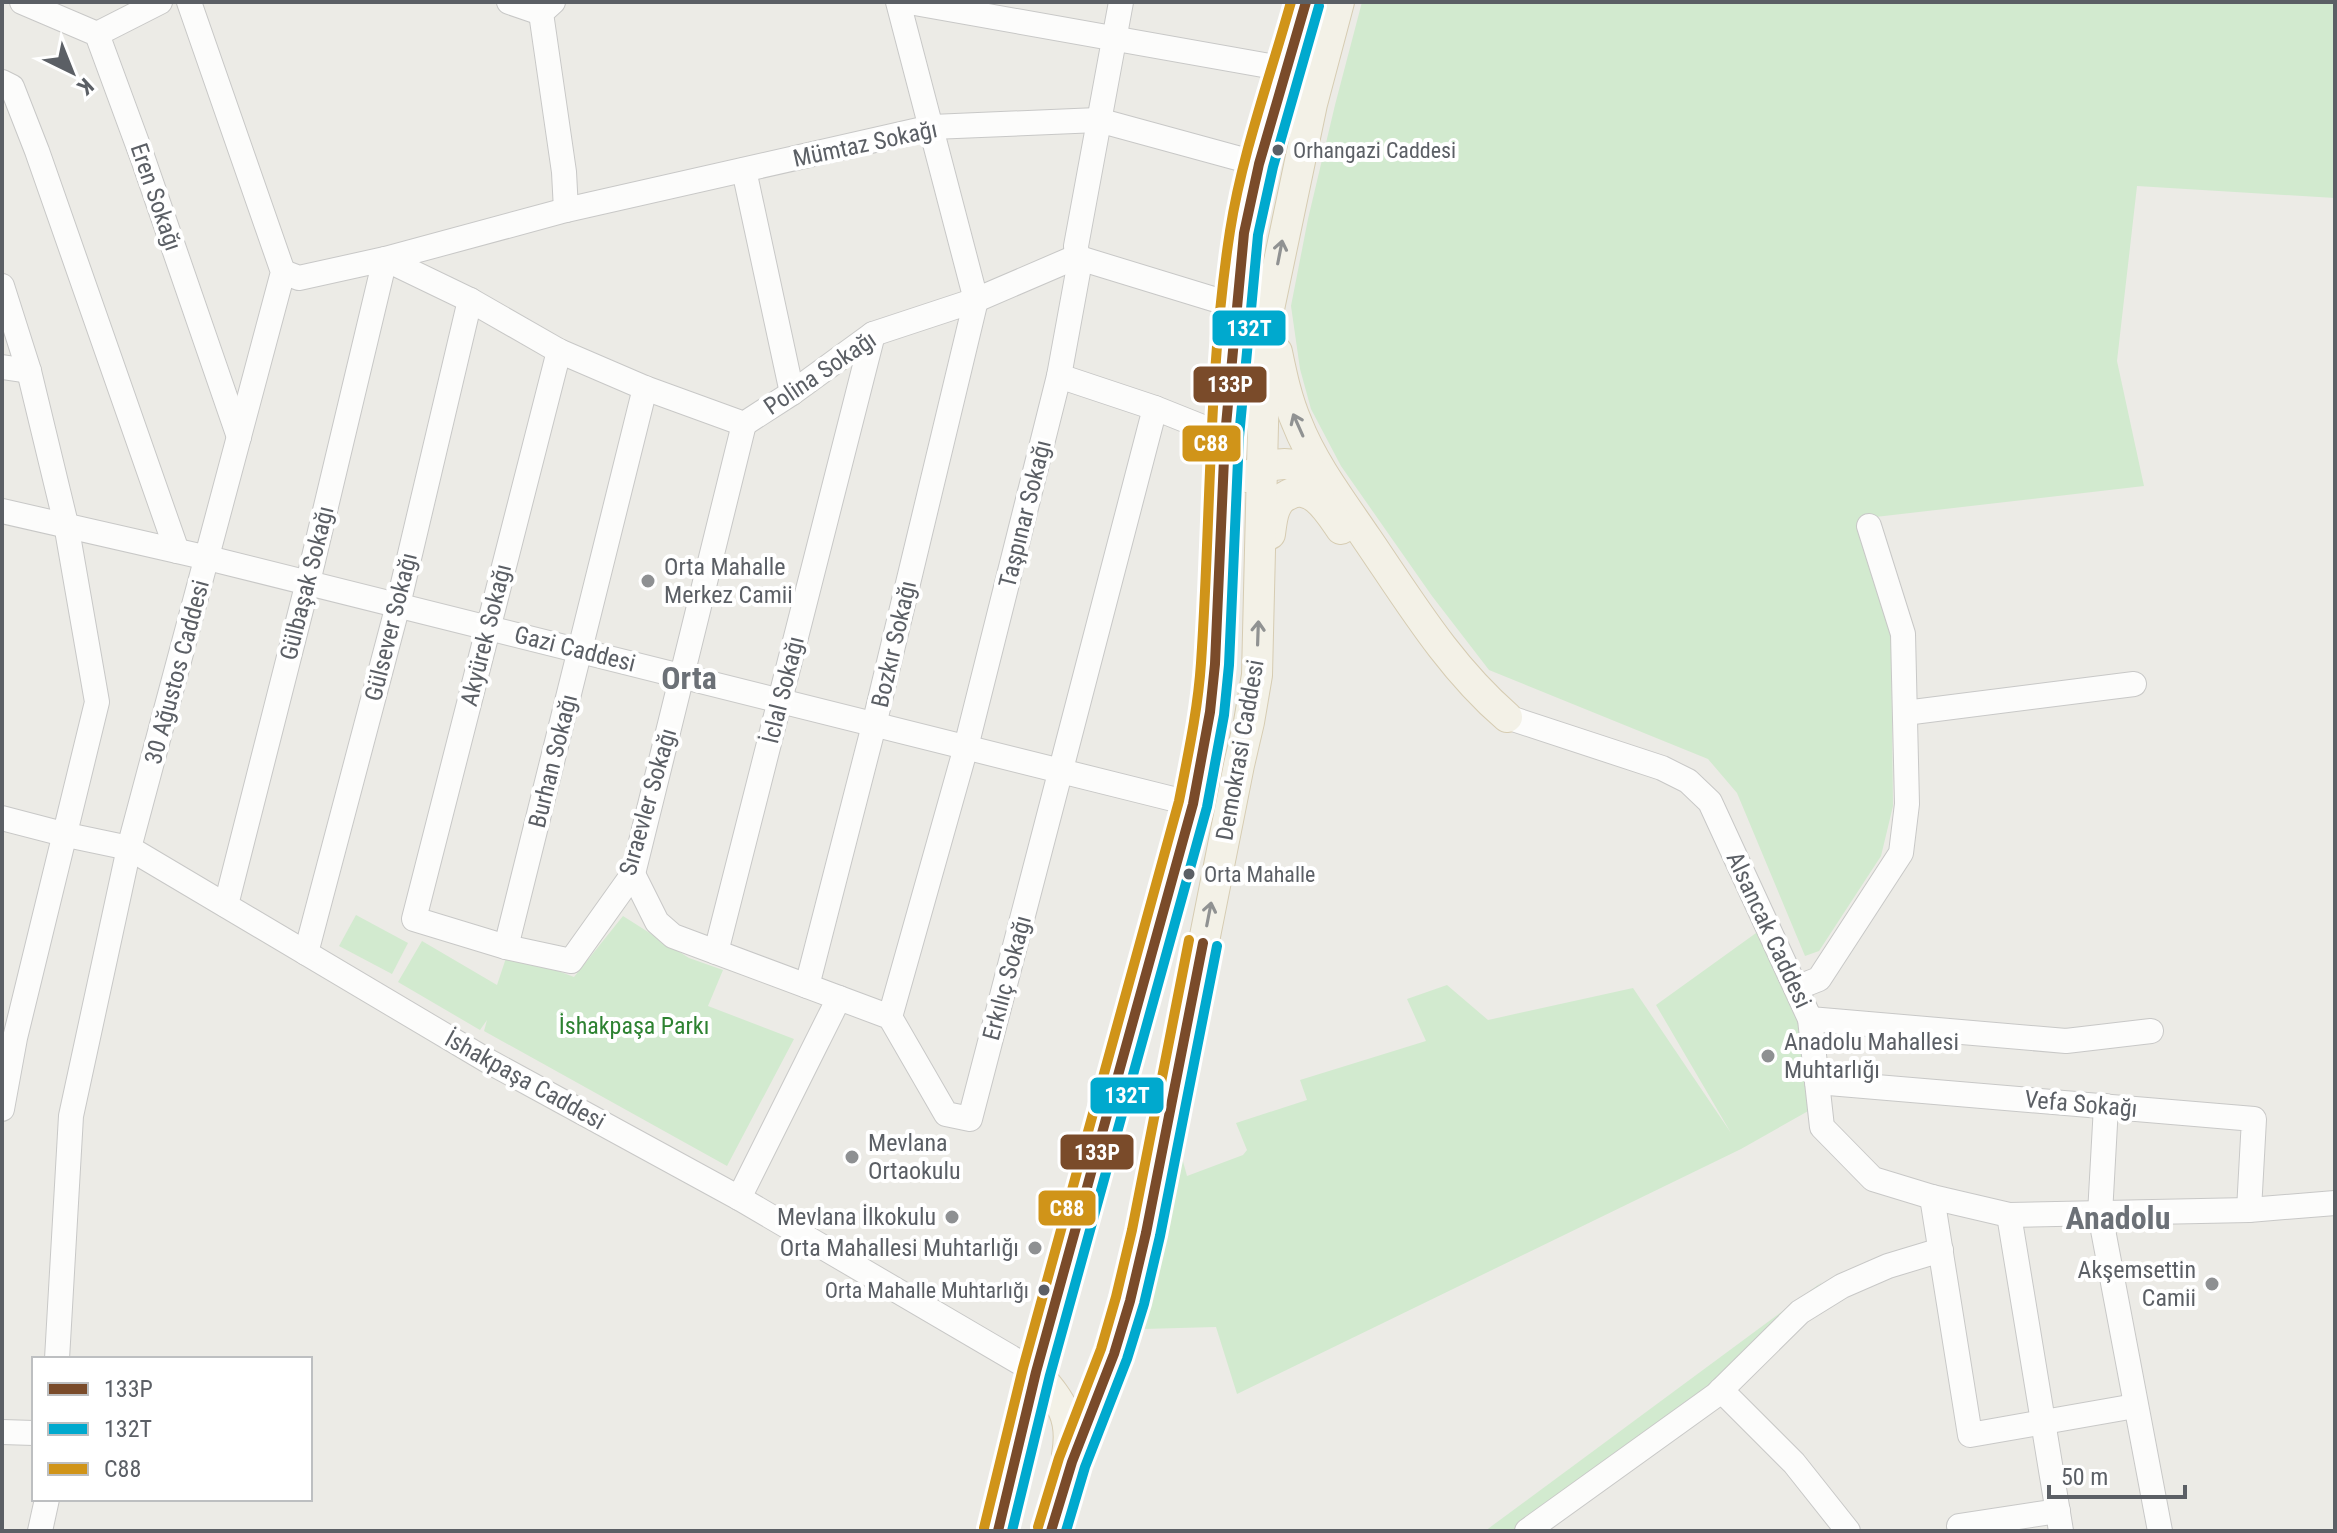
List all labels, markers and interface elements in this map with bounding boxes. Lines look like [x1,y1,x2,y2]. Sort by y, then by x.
north arrow [32,32,112,112]
text: K [72,73,98,100]
street label: Mümtaz Sokağı [790,115,940,173]
place label: Orhangazi Caddesi [1293,138,1456,163]
street label: Eren Sokağı [125,140,187,254]
marker: Orhangazi Caddesi [1270,142,1286,158]
one-way arrow [1274,239,1289,265]
line badge: 132T [1211,309,1287,347]
text: 132T [1226,316,1272,341]
street label: Polina Sokağı [759,325,881,421]
line badge: 133P [1192,365,1268,404]
text: 133P [1207,372,1253,397]
one-way arrow [1290,413,1305,438]
line badge: C88 [1181,424,1242,463]
text: C88 [1194,431,1228,456]
street label: Taşpınar Sokağı [993,437,1057,591]
street label: Gülbaşak Sokağı [274,503,340,663]
street label: Gülsever Sokağı [359,550,423,704]
place label: Orta Mahalle Merkez Camii [664,553,793,609]
street label: Akyürek Sokağı [455,561,517,709]
marker: Orta Mahalle Merkez Camii [639,572,657,590]
street label: 30 Ağustos Caddesi [139,577,215,767]
street label: Bozkır Sokağı [866,578,922,710]
street label: Gazi Caddesi [512,620,638,678]
one-way arrow [1251,620,1266,647]
street label: İclal Sokağı [756,634,810,746]
street label: Demokrasi Caddesi [1210,658,1270,842]
district label: Orta [661,659,717,697]
street label: Burhan Sokağı [523,691,583,831]
street label: Sıraevler Sokağı [614,725,682,879]
street label: Alsancak Caddesi [1721,848,1817,1012]
place label: Orta Mahalle [1204,862,1315,887]
marker: Orta Mahalle [1181,866,1197,882]
one-way arrow [1202,902,1217,928]
street label: Erkılıç Sokağı [977,913,1037,1043]
park label: İshakpaşa Parkı [559,1012,709,1040]
street label: İshakpaşa Caddesi [440,1024,610,1136]
place label: Anadolu Mahallesi Muhtarlığı [1784,1028,1959,1084]
marker: Anadolu Mahallesi Muhtarlığı [1759,1047,1777,1065]
line badge: 132T [1089,1076,1165,1115]
text: 132T [1104,1083,1150,1108]
street label: Vefa Sokağı [2023,1085,2139,1123]
place label: Mevlana Ortaokulu [868,1129,961,1185]
line badge: 133P [1059,1133,1135,1171]
text: 133P [1074,1140,1120,1165]
marker: Mevlana Ortaokulu [843,1148,861,1166]
line badge: C88 [1037,1189,1097,1227]
text: C88 [1050,1196,1084,1221]
district label: Anadolu [2066,1199,2170,1237]
place label: Mevlana İlkokulu [777,1203,936,1231]
marker: Mevlana İlkokulu [943,1208,961,1226]
place label: Orta Mahallesi Muhtarlığı [780,1234,1019,1262]
marker: Orta Mahallesi Muhtarlığı [1026,1239,1044,1257]
place label: Akşemsettin Camii [2078,1256,2196,1312]
marker: Akşemsettin Camii [2203,1275,2221,1293]
place label: Orta Mahalle Muhtarlığı [825,1278,1029,1303]
marker: Orta Mahalle Muhtarlığı [1036,1282,1052,1298]
legend [32,1357,312,1501]
text: 133P [104,1375,153,1403]
text: 132T [104,1415,152,1443]
scale bar [2049,1449,2185,1499]
text: C88 [104,1455,141,1483]
text: 50 m [2061,1463,2108,1491]

